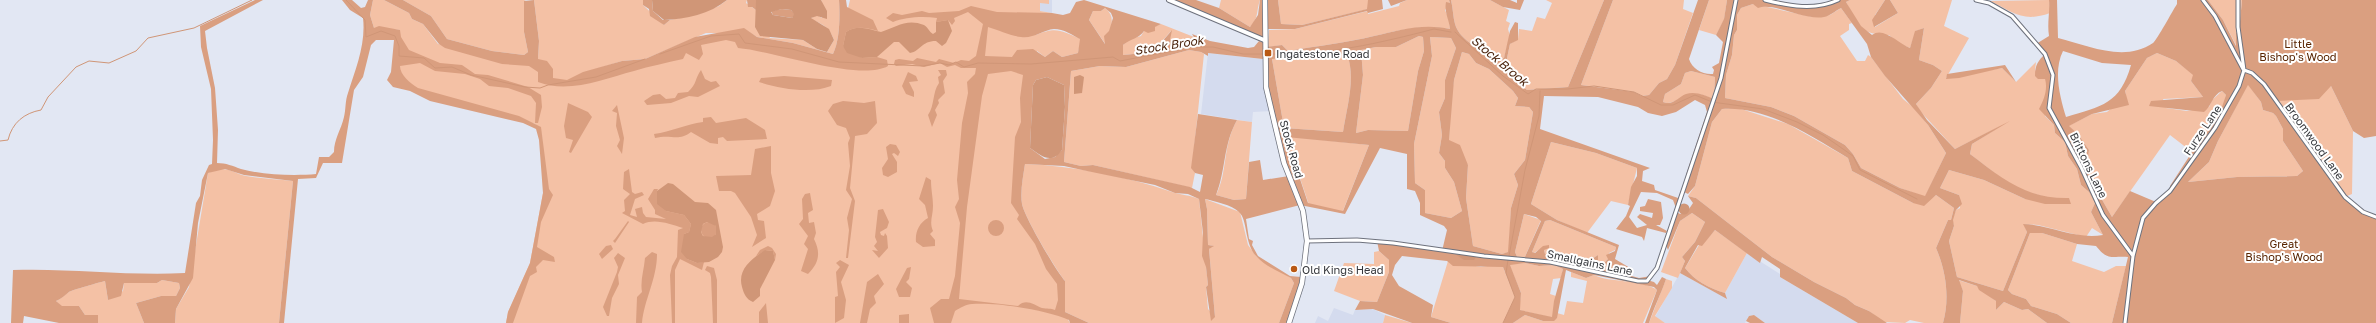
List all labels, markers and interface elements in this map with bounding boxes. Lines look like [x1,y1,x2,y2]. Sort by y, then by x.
water label: Stock Brook [1133,32,1206,58]
water label: Stock Brook [1469,33,1532,90]
park label: Little Bishop's Wood [2259,37,2337,63]
place label: Ingatestone Road [1276,47,1370,60]
marker: Ingatestone Road [1263,48,1273,58]
street label: Broomwood Lane [2283,100,2347,182]
street label: Furze Lane [2180,102,2224,158]
street label: Stock Road [1278,118,1306,180]
street label: Brittons Lane [2068,130,2110,200]
park label: Great Bishop's Wood [2245,237,2323,263]
street label: Smallgains Lane [1546,247,1634,277]
place label: Old Kings Head [1302,263,1383,276]
marker: Old Kings Head [1289,264,1299,274]

